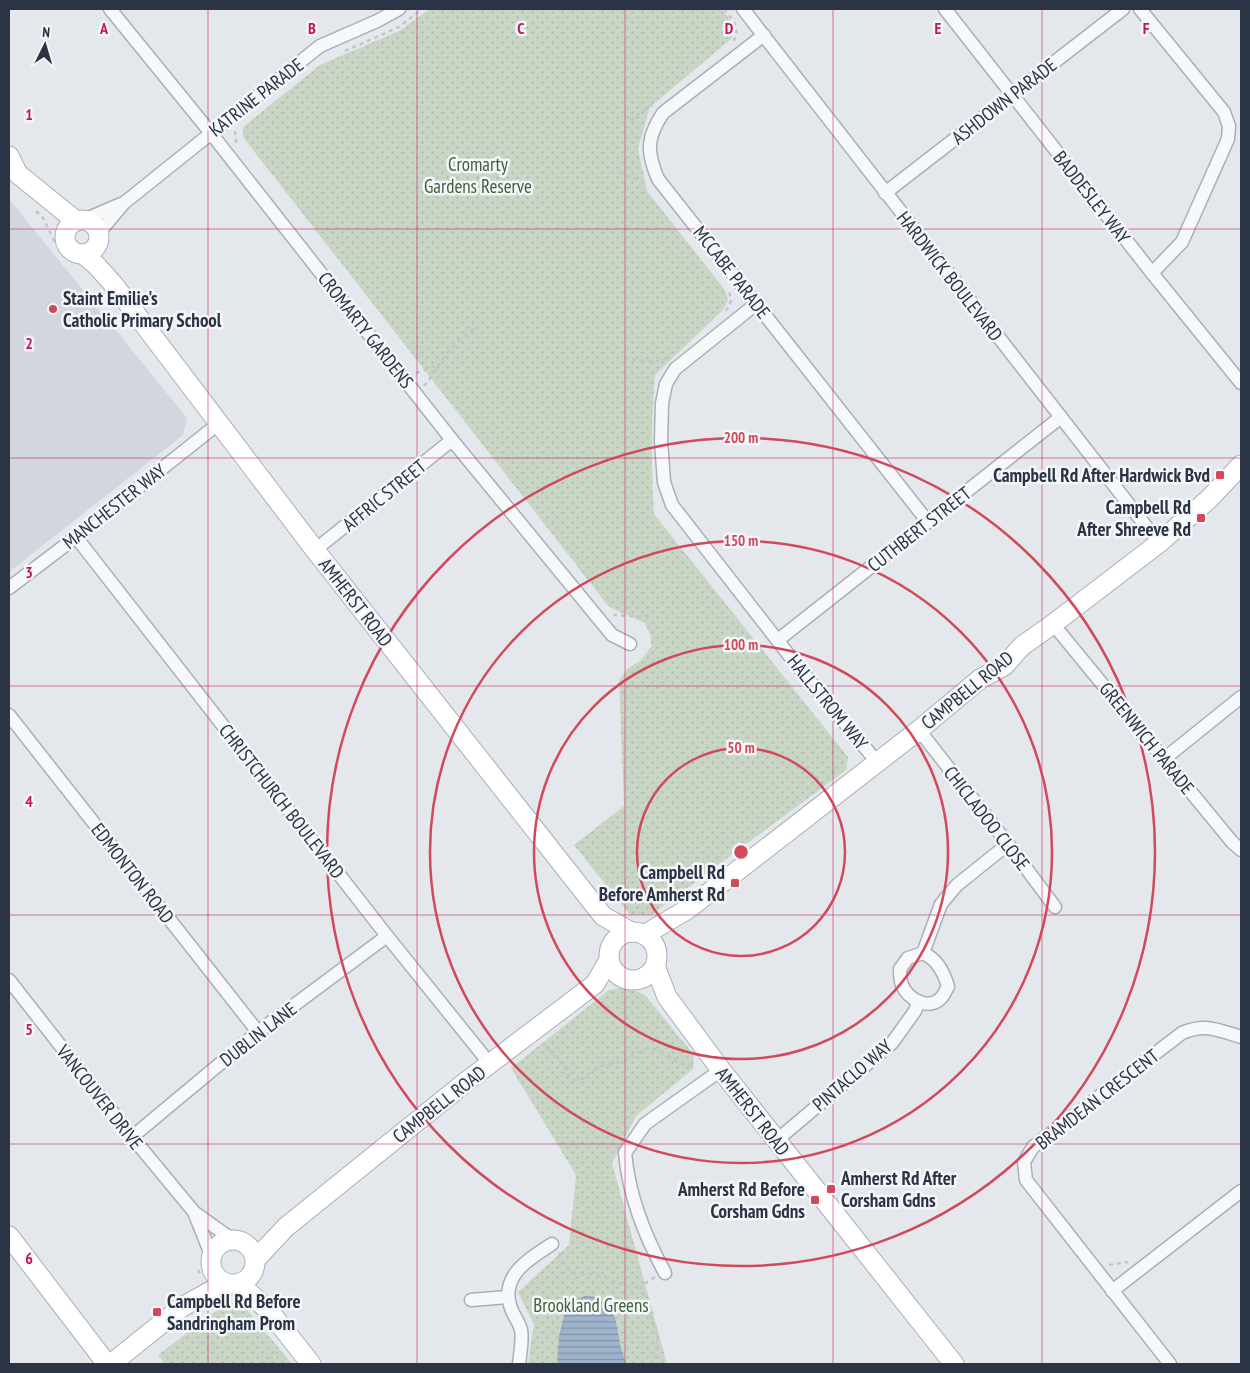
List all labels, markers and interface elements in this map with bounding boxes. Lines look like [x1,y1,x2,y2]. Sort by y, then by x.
text: A [99,18,109,38]
text: B [308,18,316,38]
text: C [517,18,525,38]
text: D [725,18,734,38]
text: E [935,18,942,38]
text: F [1143,18,1150,38]
north arrow [20,20,70,70]
text: N [42,23,51,41]
street label: KATRINE PARADE [204,53,308,141]
street label: ASHDOWN PARADE [947,53,1061,149]
text: 1 [25,104,33,124]
street label: BADDESLEY WAY [1048,146,1136,248]
park label: Cromarty Gardens Reserve [424,152,532,198]
street label: HARDWICK BOULEVARD [892,206,1008,346]
street label: MCCABE PARADE [688,221,776,323]
street label: CROMARTY GARDENS [313,267,419,393]
place label: Staint Emilie's Catholic Primary School [63,286,222,332]
marker: Staint Emilie's Catholic Primary School [47,303,59,315]
text: 2 [25,333,33,353]
text: 200 m [724,428,758,447]
street label: AFFRIC STREET [337,454,431,536]
street label: MANCHESTER WAY [57,458,171,554]
place label: Campbell Rd After Hardwick Bvd [993,463,1210,487]
marker: Campbell Rd After Hardwick Bvd [1214,469,1226,481]
street label: CUTHBERT STREET [862,481,976,577]
place label: Campbell Rd After Shreeve Rd [1076,495,1191,541]
marker: Campbell Rd After Shreeve Rd [1195,512,1207,524]
text: 150 m [724,531,758,550]
street label: AMHERST ROAD [314,553,398,651]
text: 3 [25,562,33,582]
text: 100 m [724,635,758,654]
street label: CAMPBELL ROAD [916,646,1018,734]
street label: HALLSTROM WAY [782,650,874,755]
street label: GREENWICH PARADE [1094,677,1200,799]
street label: CHRISTCHURCH BOULEVARD [214,719,350,883]
text: 50 m [727,738,755,757]
street label: CHICLADOO CLOSE [939,761,1035,875]
text: 4 [25,791,33,811]
street label: EDMONTON ROAD [86,818,180,928]
centre of rings [732,843,750,861]
place label: Campbell Rd Before Amherst Rd [599,860,725,906]
marker: Campbell Rd Before Amherst Rd [729,877,741,889]
street label: DUBLIN LANE [215,997,301,1071]
text: 5 [25,1019,33,1039]
street label: PINTACLO WAY [807,1034,897,1116]
street label: VANCOUVER DRIVE [51,1039,148,1154]
street label: BRAMDEAN CRESCENT [1031,1043,1164,1155]
street label: CAMPBELL ROAD [388,1060,490,1148]
street label: AMHERST ROAD [711,1062,795,1160]
place label: Amherst Rd After Corsham Gdns [840,1166,957,1212]
place label: Amherst Rd Before Corsham Gdns [677,1177,805,1223]
marker: Amherst Rd After Corsham Gdns [825,1183,837,1195]
marker: Amherst Rd Before Corsham Gdns [809,1194,821,1206]
text: 6 [25,1248,33,1268]
place label: Campbell Rd Before Sandringham Prom [167,1289,301,1335]
park label: Brookland Greens [533,1293,649,1317]
marker: Campbell Rd Before Sandringham Prom [151,1306,163,1318]

